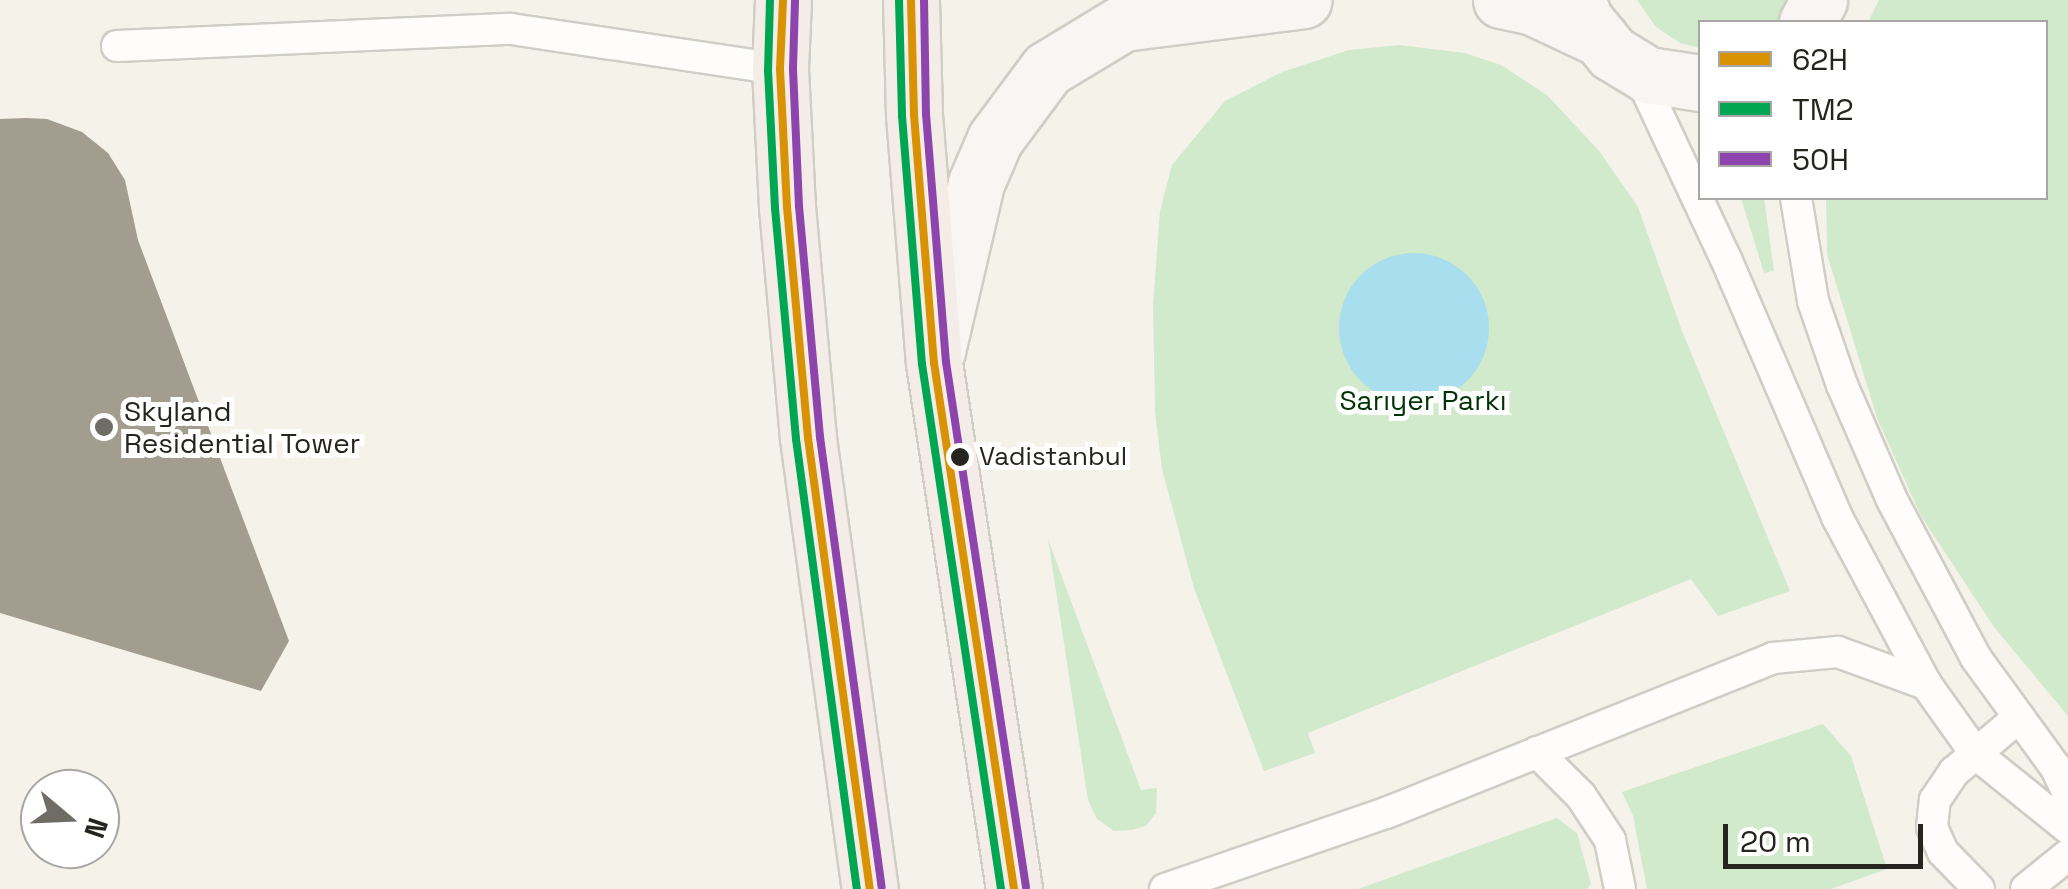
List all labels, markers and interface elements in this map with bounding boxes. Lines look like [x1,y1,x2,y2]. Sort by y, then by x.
legend [1698,20,2048,200]
text: 62H [1792,40,1848,79]
text: TM2 [1792,90,1854,129]
text: 50H [1792,140,1849,179]
park label: Sarıyer Parkı [1339,383,1507,417]
place label: Skyland Residential Tower [124,394,361,460]
marker: Skyland Residential Tower [93,416,115,438]
place label: Vadistanbul [979,441,1127,473]
marker: Vadistanbul [950,447,970,467]
north arrow [20,769,120,869]
scale bar [1728,804,1928,866]
text: N [76,813,117,843]
text: 20 m [1740,822,1811,861]

